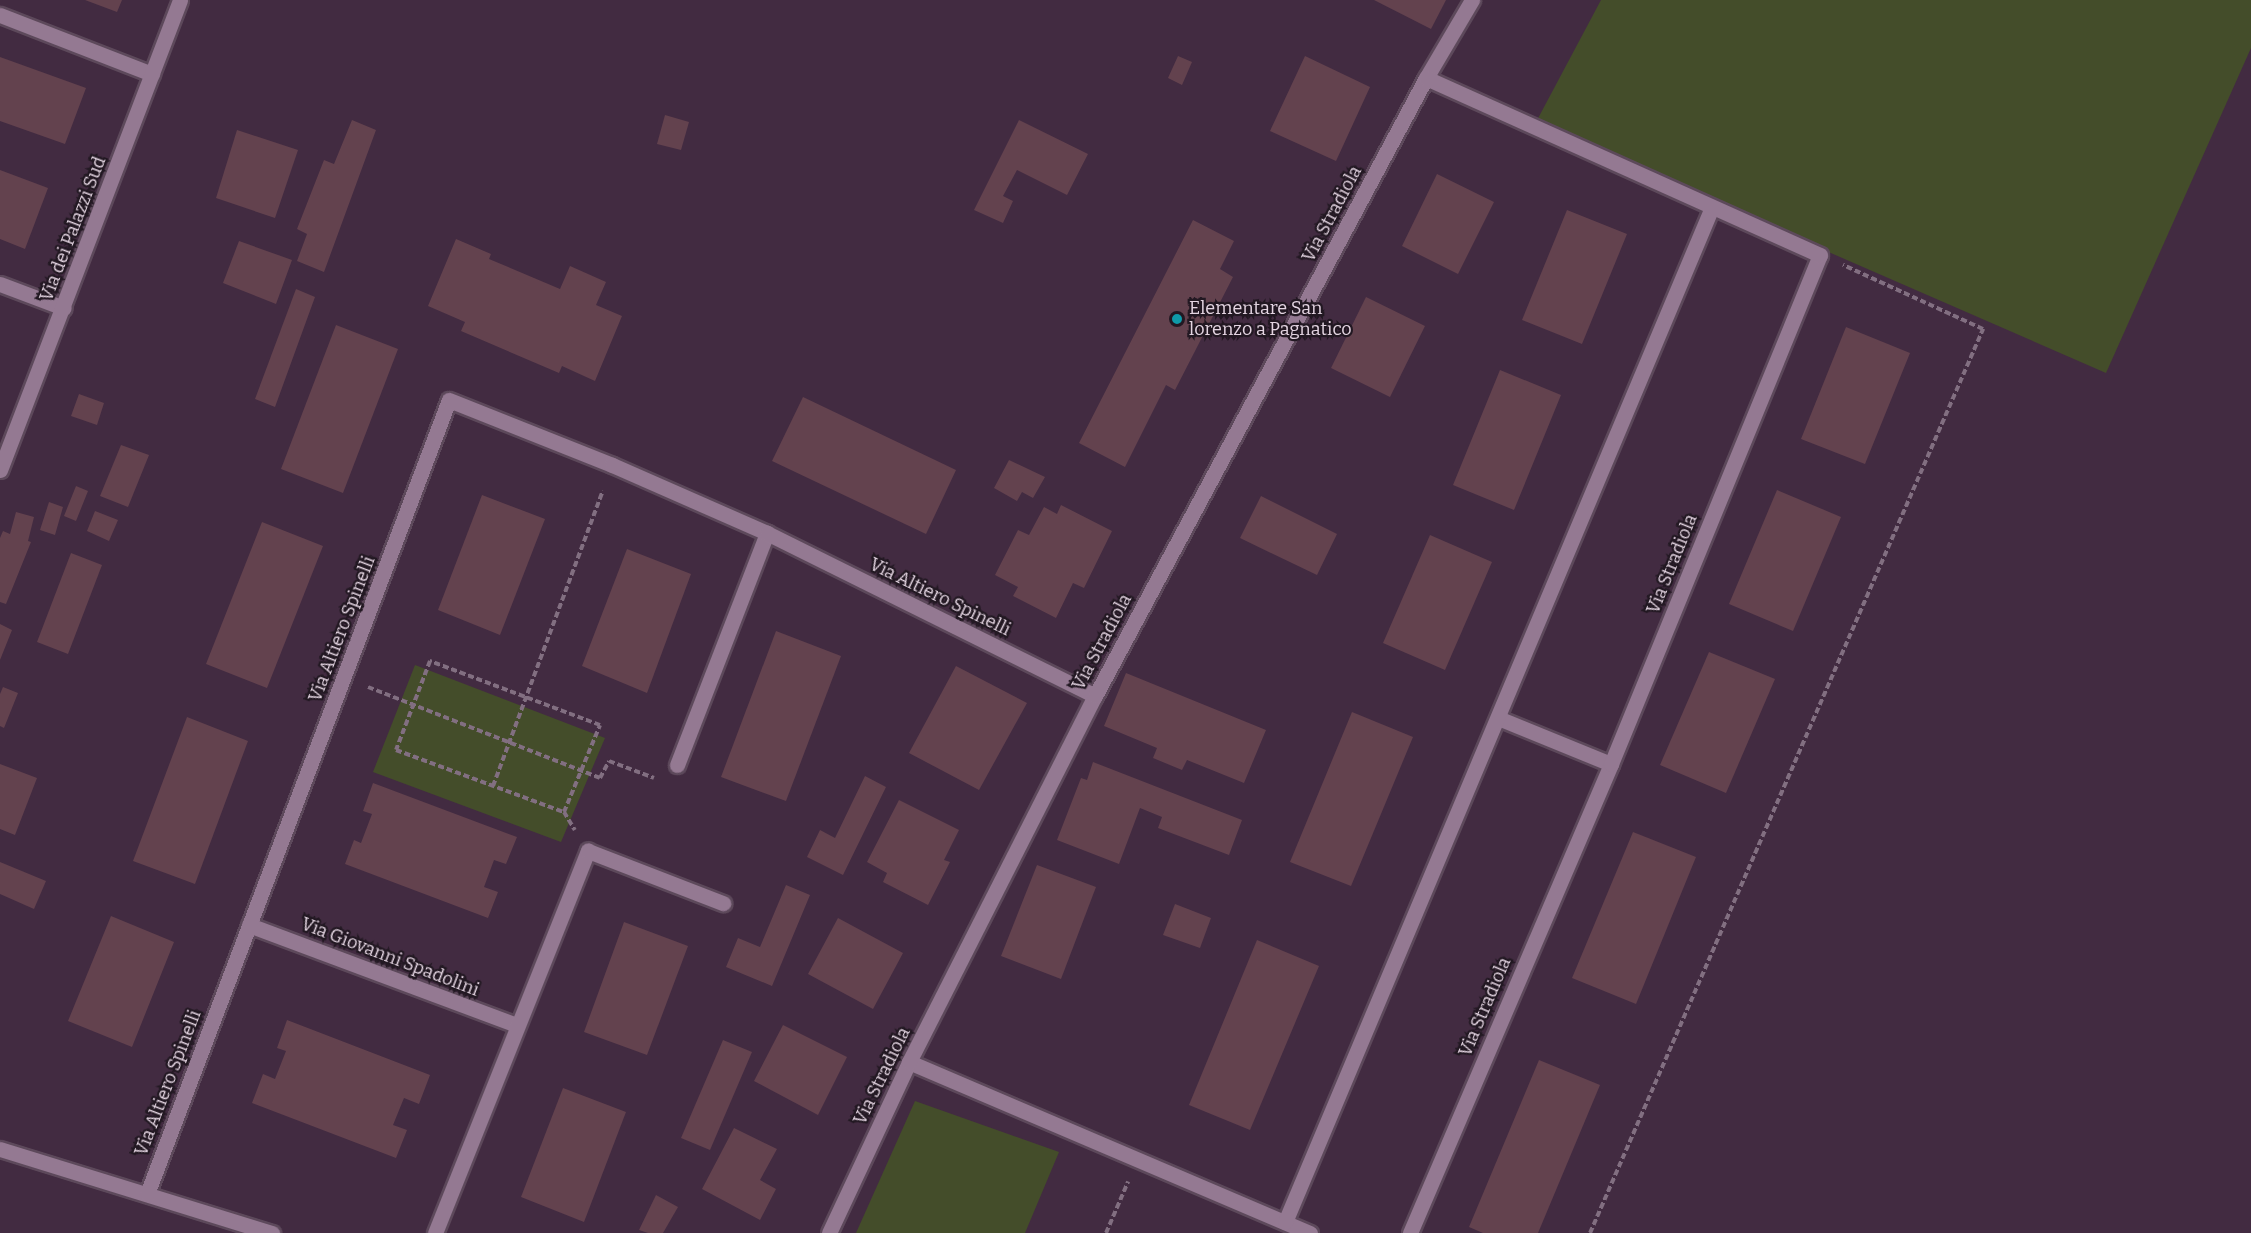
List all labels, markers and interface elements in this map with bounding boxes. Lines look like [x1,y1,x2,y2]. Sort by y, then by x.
street label: Via dei Palazzi Sud [35,154,111,304]
street label: Via Stradiola [1298,162,1366,266]
place label: Elementare San lorenzo a Pagnatico [1189,298,1352,340]
marker: Elementare San lorenzo a Pagnatico [1170,312,1184,326]
street label: Via Stradiola [1642,511,1702,617]
street label: Via Altiero Spinelli [304,553,380,705]
street label: Via Altiero Spinelli [866,553,1014,641]
street label: Via Stradiola [1068,590,1136,694]
street label: Via Giovanni Spadolini [298,913,482,1001]
street label: Via Stradiola [1454,954,1516,1060]
street label: Via Altiero Spinelli [130,1007,206,1159]
street label: Via Stradiola [849,1024,915,1128]

